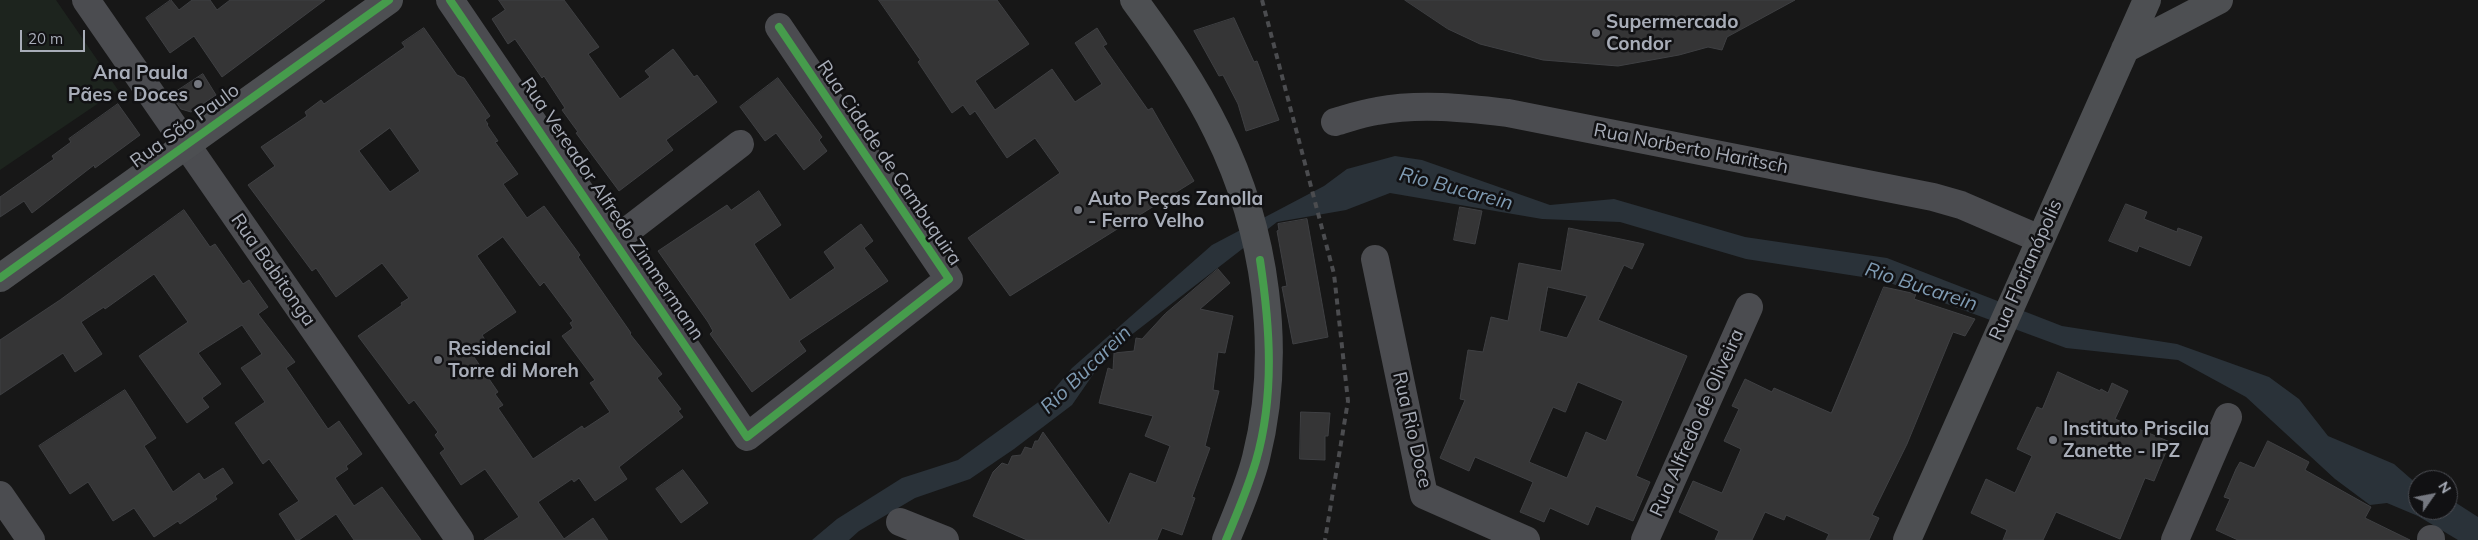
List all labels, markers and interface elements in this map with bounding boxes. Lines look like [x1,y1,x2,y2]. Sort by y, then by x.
place label: Supermercado Condor [1606,11,1738,55]
scale bar [22,20,88,52]
marker: Supermercado Condor [1590,27,1602,39]
text: 20 m [28,29,63,48]
street label: Rua Cidade de Cambuquira [812,56,966,270]
place label: Ana Paula Pães e Doces [68,62,188,106]
street label: Rua Vereador Alfredo Zimmermann [515,73,709,345]
marker: Ana Paula Pães e Doces [192,78,204,90]
street label: Rua São Paulo [126,79,244,173]
street label: Rua Norberto Haritsch [1592,119,1790,179]
water label: Rio Bucarein [1397,162,1515,216]
place label: Auto Peças Zanolla - Ferro Velho [1088,188,1263,232]
street label: Rua Florianópolis [1985,196,2067,344]
marker: Auto Peças Zanolla - Ferro Velho [1072,204,1084,216]
street label: Rua Babitonga [226,209,320,331]
water label: Rio Bucarein [1862,258,1980,316]
water label: Rio Bucarein [1036,321,1136,419]
street label: Rua Alfredo de Oliveira [1645,326,1749,520]
place label: Residencial Torre di Moreh [448,338,579,382]
marker: Residencial Torre di Moreh [432,354,444,366]
street label: Rua Rio Doce [1388,370,1436,490]
place label: Instituto Priscila Zanette - IPZ [2063,418,2209,462]
marker: Instituto Priscila Zanette - IPZ [2047,434,2059,446]
north arrow [2408,470,2458,520]
text: N [2434,478,2455,497]

